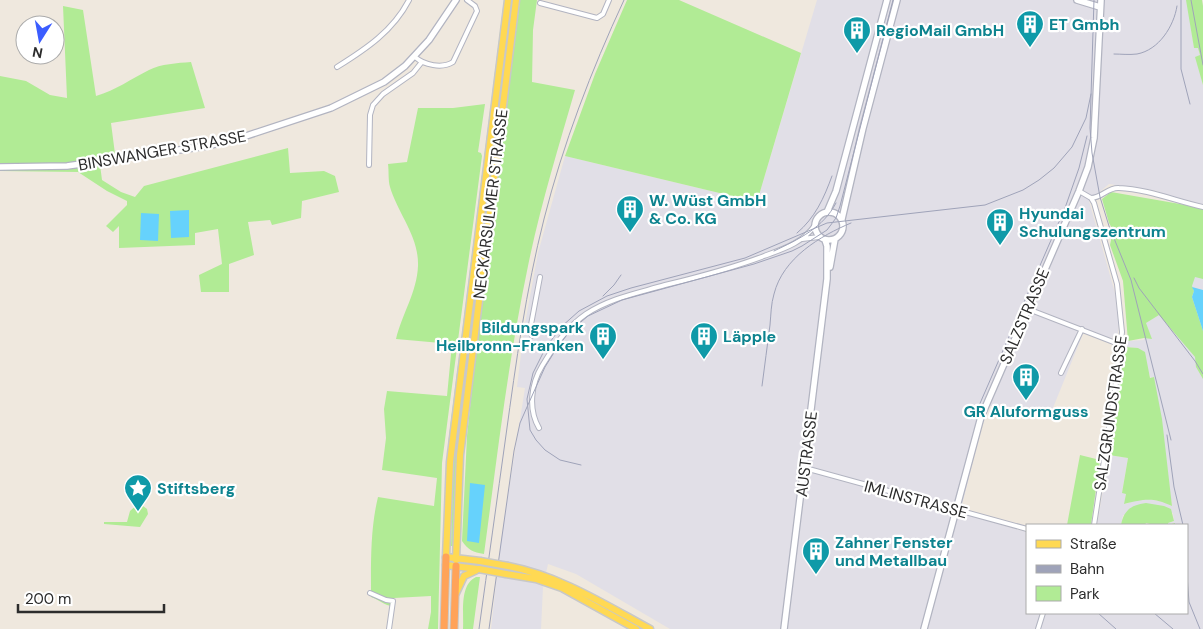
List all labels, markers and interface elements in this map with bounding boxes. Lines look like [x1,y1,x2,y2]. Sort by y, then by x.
building icon: ET Gmbh [1015,9,1045,48]
place label: ET Gmbh [1049,14,1120,35]
north arrow [15,15,65,65]
building icon: RegioMail GmbH [842,15,872,54]
place label: RegioMail GmbH [876,20,1004,41]
text: N [31,43,44,63]
street label: NECKARSULMER STRASSE [468,108,513,300]
street label: BINSWANGER STRASSE [76,125,248,176]
place label: W. Wüst GmbH & Co. KG [649,190,766,229]
building icon: W. Wüst GmbH & Co. KG [615,194,645,233]
place label: Hyundai Schulungszentrum [1019,203,1166,242]
building icon: Hyundai Schulungszentrum [985,207,1015,246]
street label: SALZSTRASSE [995,265,1054,368]
place label: Bildungspark Heilbronn-Franken [436,317,585,356]
building icon: Bildungspark Heilbronn-Franken [588,321,618,360]
building icon: Läpple [689,321,719,360]
place label: Läpple [723,326,776,347]
street label: SALZGRUNDSTRASSE [1089,334,1132,492]
building icon: GR Aluformguss [1011,362,1041,401]
place label: GR Aluformguss [963,401,1089,422]
street label: AUSTRASSE [791,410,822,498]
place icon: Stiftsberg [123,473,153,512]
street label: IMLINSTRASSE [862,476,970,523]
place label: Stiftsberg [157,478,235,499]
legend [1026,524,1188,614]
place label: Zahner Fenster und Metallbau [835,532,953,571]
text: Straße [1070,534,1117,554]
building icon: Zahner Fenster und Metallbau [801,536,831,575]
text: Bahn [1070,559,1104,579]
scale bar [18,582,164,614]
text: Park [1070,584,1100,604]
text: 200 m [25,589,71,609]

